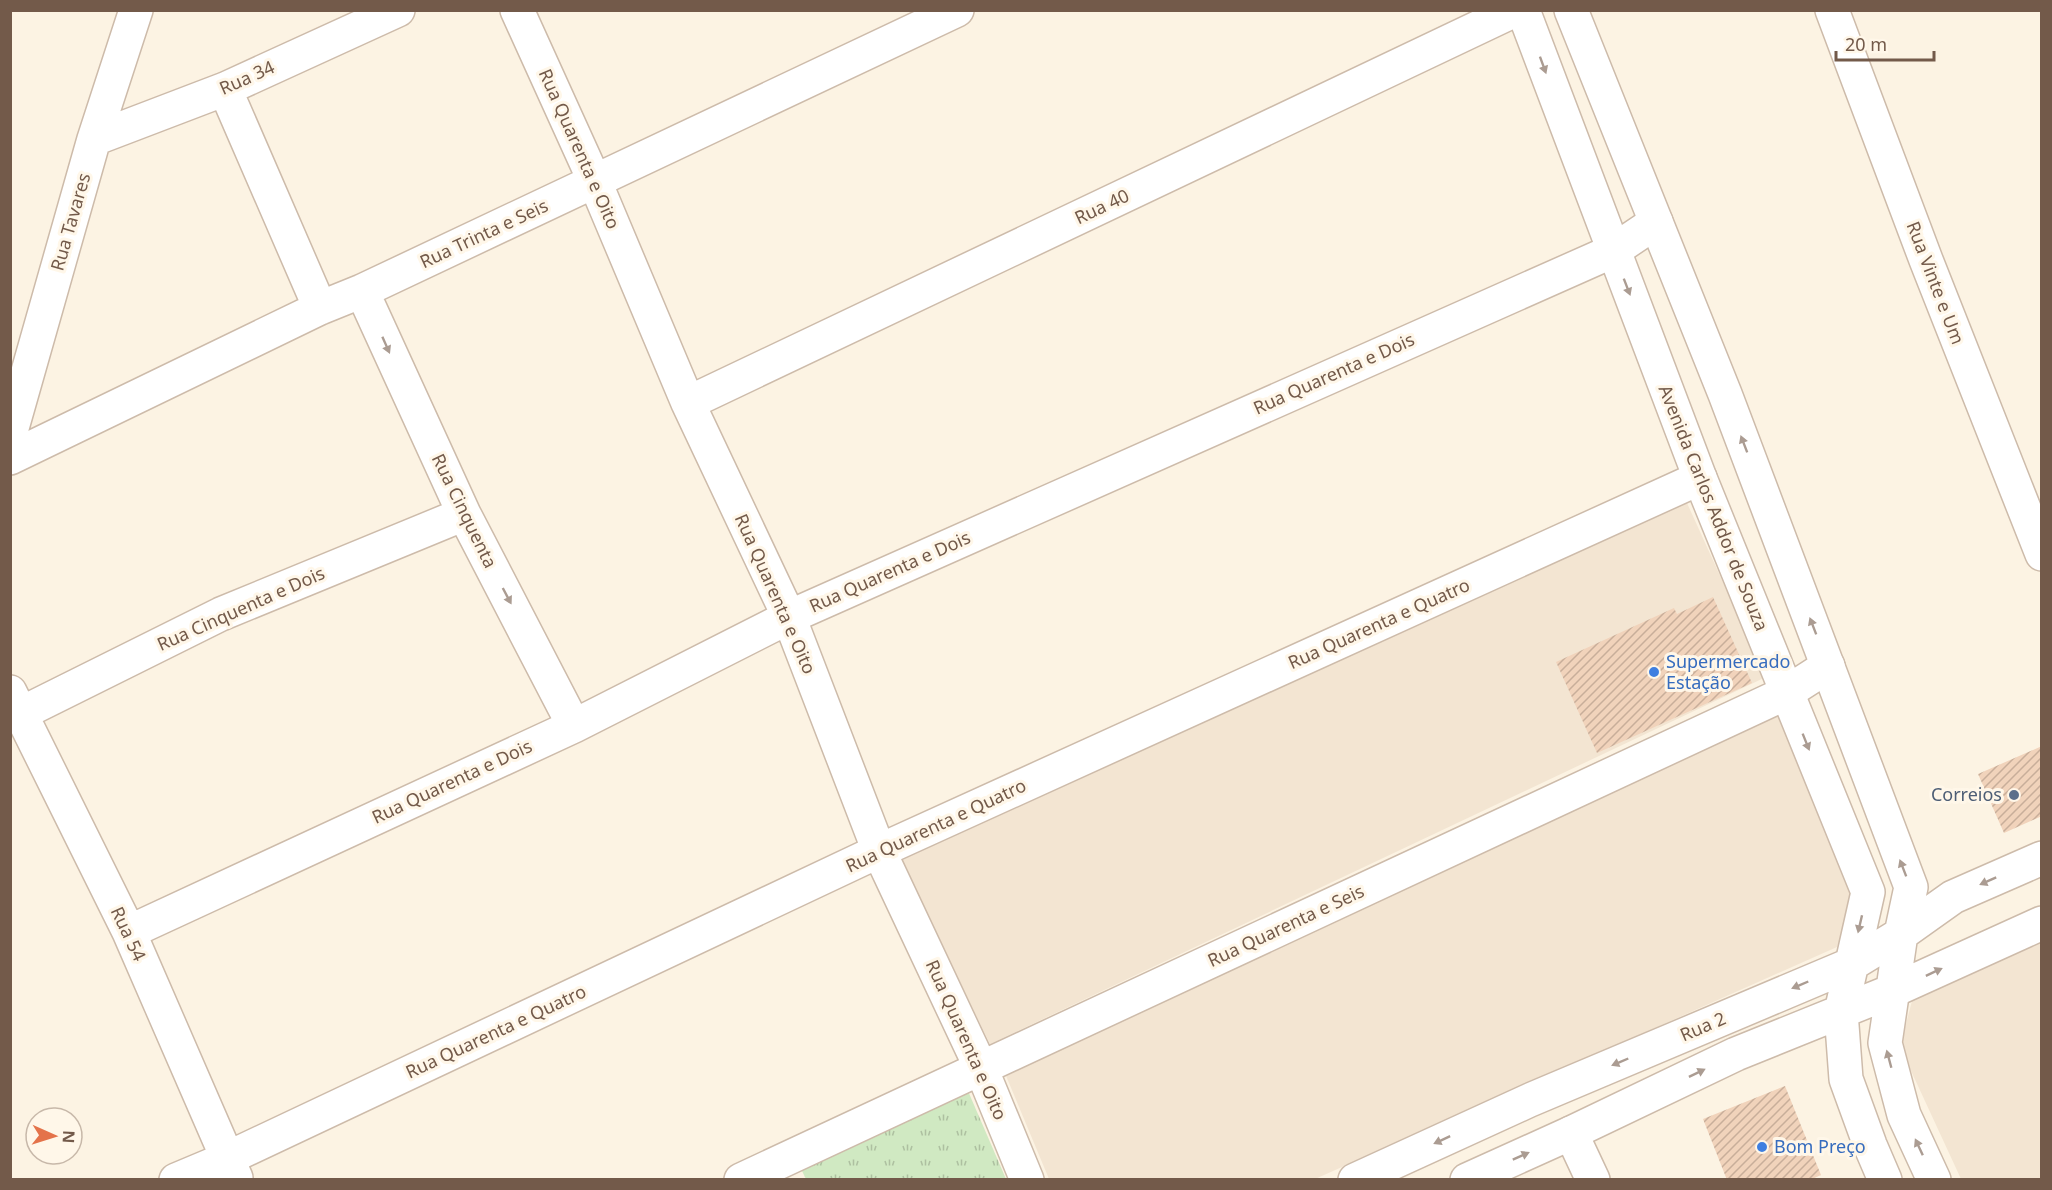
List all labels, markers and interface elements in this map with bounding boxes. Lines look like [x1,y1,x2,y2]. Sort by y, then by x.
scale bar [1836,24,1934,62]
text: 20 m [1845,32,1887,56]
street label: Rua 34 [215,54,278,100]
one-way arrow [1539,56,1549,74]
street label: Rua Quarenta e Oito [534,65,626,232]
street label: Rua Tavares [45,170,95,274]
street label: Rua 40 [1070,183,1133,229]
street label: Rua Trinta e Seis [416,193,552,273]
street label: Rua Vinte e Um [1901,218,1970,348]
one-way arrow [1622,278,1632,296]
street label: Rua Quarenta e Dois [1249,327,1418,419]
one-way arrow [382,336,391,353]
street label: Avenida Carlos Addor de Souza [1654,381,1774,634]
one-way arrow [1739,434,1749,452]
street label: Rua Cinquenta [427,449,503,572]
street label: Rua Quarenta e Oito [730,510,822,677]
street label: Rua Quarenta e Dois [805,525,974,617]
street label: Rua Cinquenta e Dois [153,560,328,656]
street label: Rua Quarenta e Quatro [1284,572,1473,674]
one-way arrow [502,588,511,605]
one-way arrow [1808,617,1817,635]
place label: Supermercado Estação [1666,649,1790,694]
marker: Supermercado Estação [1647,665,1661,679]
street label: Rua Quarenta e Dois [368,733,536,829]
one-way arrow [1802,733,1811,751]
street label: Rua Quarenta e Quatro [841,773,1030,878]
place label: Correios [1931,782,2002,806]
marker: Correios [2007,788,2021,802]
one-way arrow [1898,858,1908,876]
one-way arrow [1979,877,1997,887]
street label: Rua Quarenta e Seis [1203,878,1368,972]
street label: Rua 54 [106,902,152,965]
one-way arrow [1855,915,1865,933]
street label: Rua Quarenta e Oito [921,956,1013,1123]
one-way arrow [1926,967,1943,976]
street label: Rua Quarenta e Quatro [401,979,590,1084]
one-way arrow [1791,981,1808,990]
street label: Rua 2 [1676,1006,1729,1046]
one-way arrow [1884,1049,1893,1067]
one-way arrow [1612,1057,1629,1066]
one-way arrow [1689,1068,1706,1077]
north arrow [24,1106,84,1166]
text: N [58,1130,80,1144]
place label: Bom Preço [1774,1134,1866,1158]
one-way arrow [1432,1135,1450,1145]
one-way arrow [1914,1138,1924,1156]
marker: Bom Preço [1755,1140,1769,1154]
one-way arrow [1512,1151,1529,1160]

